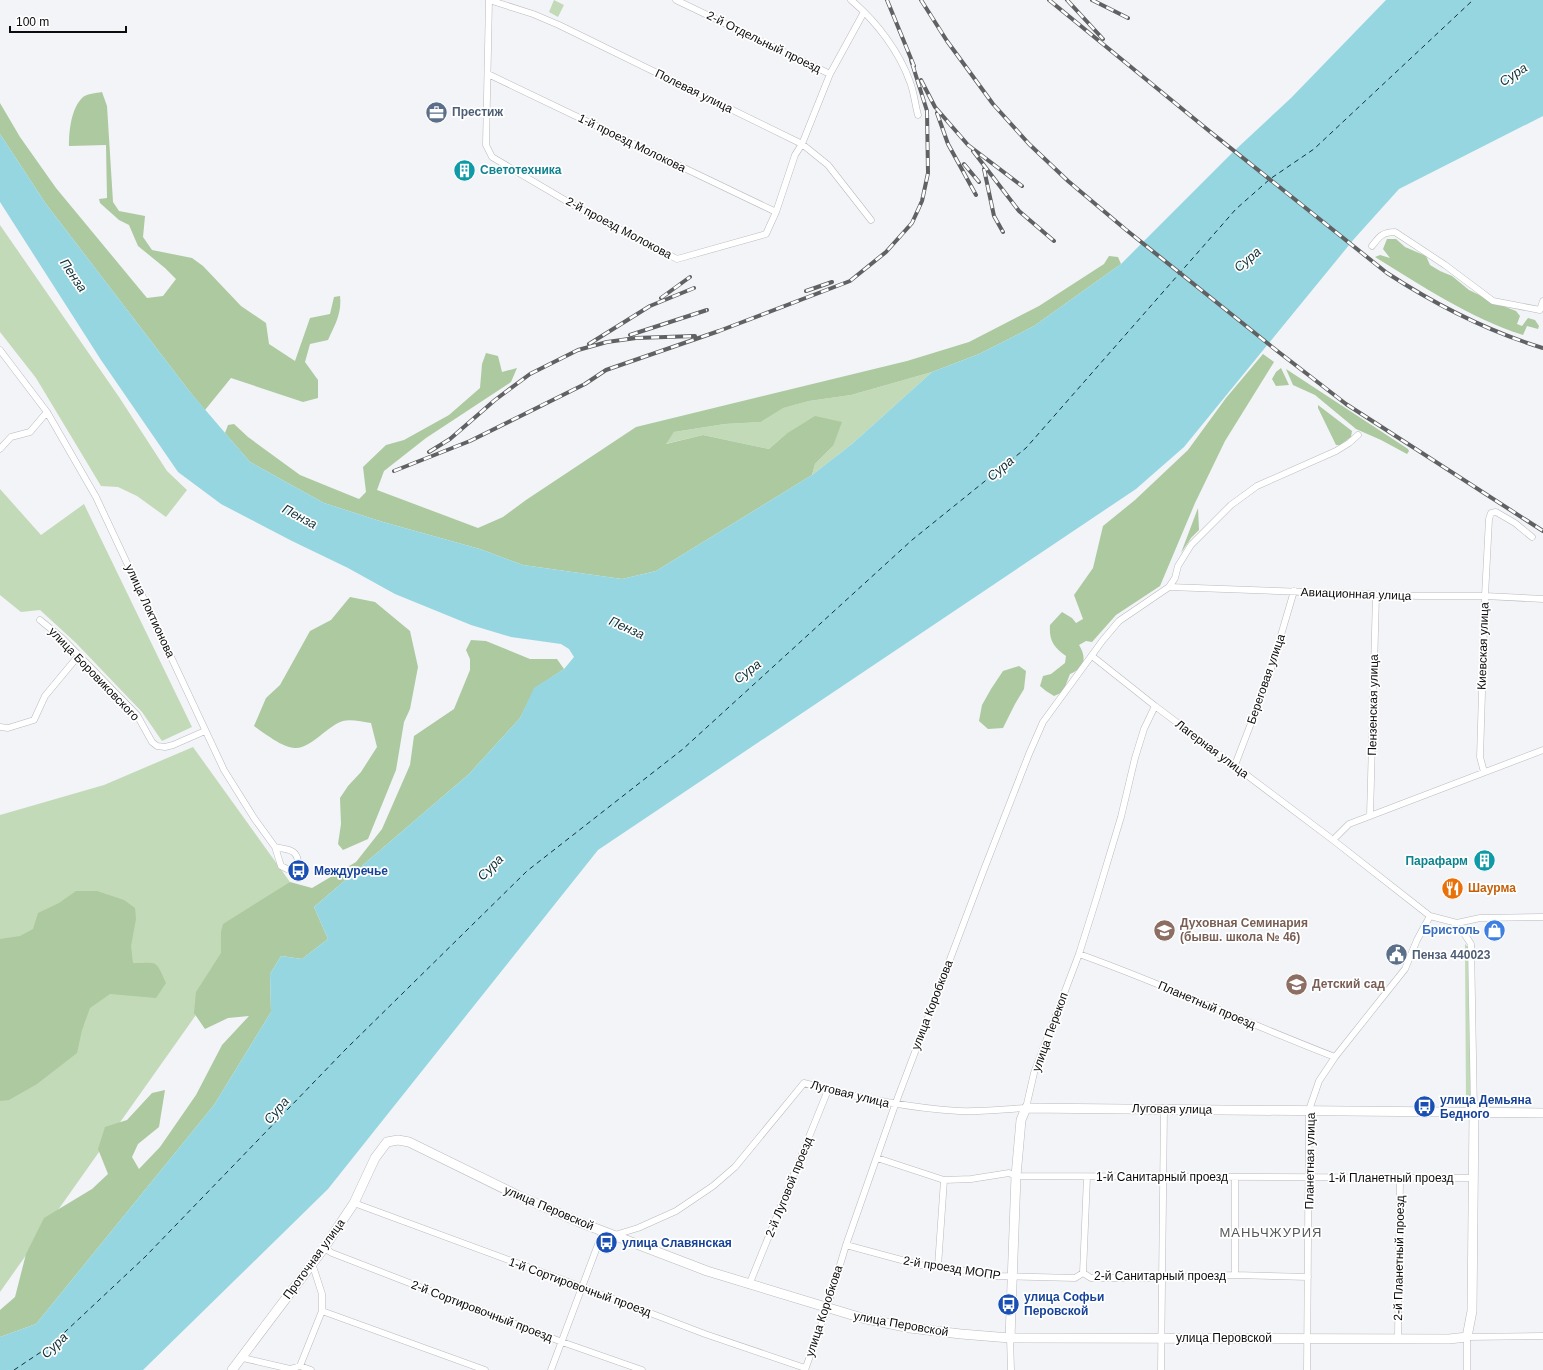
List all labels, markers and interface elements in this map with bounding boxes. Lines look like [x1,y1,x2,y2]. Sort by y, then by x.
scale bar [10,8,126,34]
street label: 2-й Отдельный проезд [705,8,823,76]
text: 100 m [16,15,49,29]
water label: Сура [1497,60,1530,89]
street label: Полевая улица [653,66,735,116]
office icon: Престиж [424,99,450,125]
place label: Престиж [452,105,503,119]
street label: 1-й проезд Молокова [576,111,688,175]
building icon: Светотехника [451,157,477,183]
place label: Светотехника [480,163,562,177]
street label: 2-й проезд Молокова [564,194,675,262]
water label: Сура [1231,244,1264,275]
water label: Пенза [57,256,90,295]
water label: Сура [984,453,1017,484]
water label: Пенза [280,501,320,532]
street label: улица Локтионова [122,562,178,660]
street label: Авиационная улица [1300,585,1412,603]
street label: Киевская улица [1474,602,1492,690]
water label: Пенза [607,613,647,642]
street label: улица Боровиковского [46,624,142,724]
street label: Береговая улица [1244,632,1288,726]
street label: Пензенская улица [1365,654,1381,756]
water label: Сура [731,656,764,686]
street label: Лагерная улица [1173,717,1252,781]
building icon: Парафарм [1471,848,1497,874]
water label: Сура [474,851,506,883]
place label: Парафарм [1405,854,1468,868]
bus stop icon: Междуречье [286,858,312,884]
place label: Междуречье [314,864,388,878]
restaurant icon: Шаурма [1440,875,1466,901]
place label: Шаурма [1468,881,1516,895]
place label: Духовная Семинария (бывш. школа № 46) [1180,916,1308,944]
school or university icon: Духовная Семинария (бывш. школа № 46) [1151,917,1177,943]
shop icon: Бристоль [1482,917,1508,943]
place label: Бристоль [1422,923,1480,937]
public building icon: Пенза 440023 [1383,942,1409,968]
place label: Пенза 440023 [1412,948,1491,962]
street label: улица Коробкова [908,958,956,1052]
school or university icon: Детский сад [1283,971,1309,997]
place label: Детский сад [1312,977,1385,991]
street label: Планетный проезд [1156,978,1258,1032]
street label: улица Перекоп [1029,990,1071,1074]
street label: Луговая улица [809,1077,891,1111]
place label: улица Демьяна Бедного [1440,1093,1532,1121]
water label: Сура [261,1094,292,1127]
bus stop icon: улица Демьяна Бедного [1411,1094,1437,1120]
street label: Луговая улица [1132,1101,1213,1117]
street label: Планетная улица [1302,1112,1318,1210]
street label: 2-й Луговой проезд [762,1135,816,1239]
street label: 1-й Санитарный проезд [1096,1170,1228,1184]
street label: 1-й Планетный проезд [1328,1171,1454,1185]
street label: улица Перовской [502,1183,596,1233]
street label: 2-й Планетный проезд [1391,1195,1407,1321]
street label: Проточная улица [280,1216,348,1302]
district label: МАНЬЧЖУРИЯ [1219,1225,1323,1240]
bus stop icon: улица Славянская [594,1230,620,1256]
place label: улица Славянская [622,1236,732,1250]
street label: 2-й проезд МОПР [902,1253,1002,1283]
street label: 1-й Сортировочный проезд [507,1255,653,1319]
street label: улица Коробкова [803,1263,845,1358]
street label: 2-й Санитарный проезд [1094,1269,1226,1283]
street label: 2-й Сортировочный проезд [409,1277,555,1345]
place label: улица Софьи Перовской [1024,1290,1104,1318]
bus stop icon: улица Софьи Перовской [995,1291,1021,1317]
street label: улица Перовской [853,1309,949,1339]
water label: Сура [38,1329,70,1361]
street label: улица Перовской [1176,1331,1272,1345]

